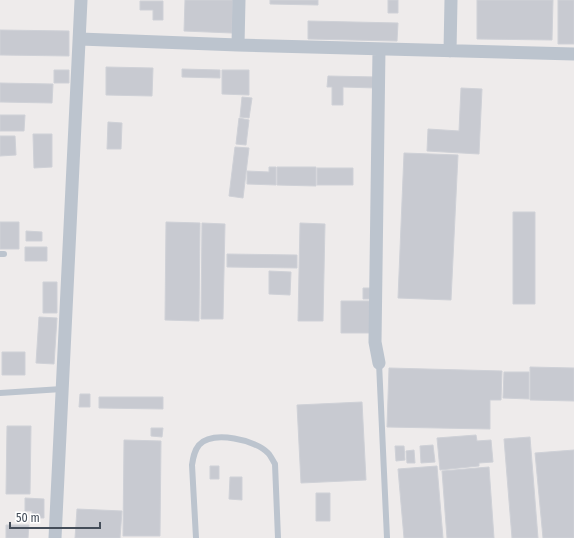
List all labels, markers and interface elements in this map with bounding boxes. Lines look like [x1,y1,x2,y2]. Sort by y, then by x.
scale bar [10,504,100,530]
text: 50 m [16,511,40,525]

